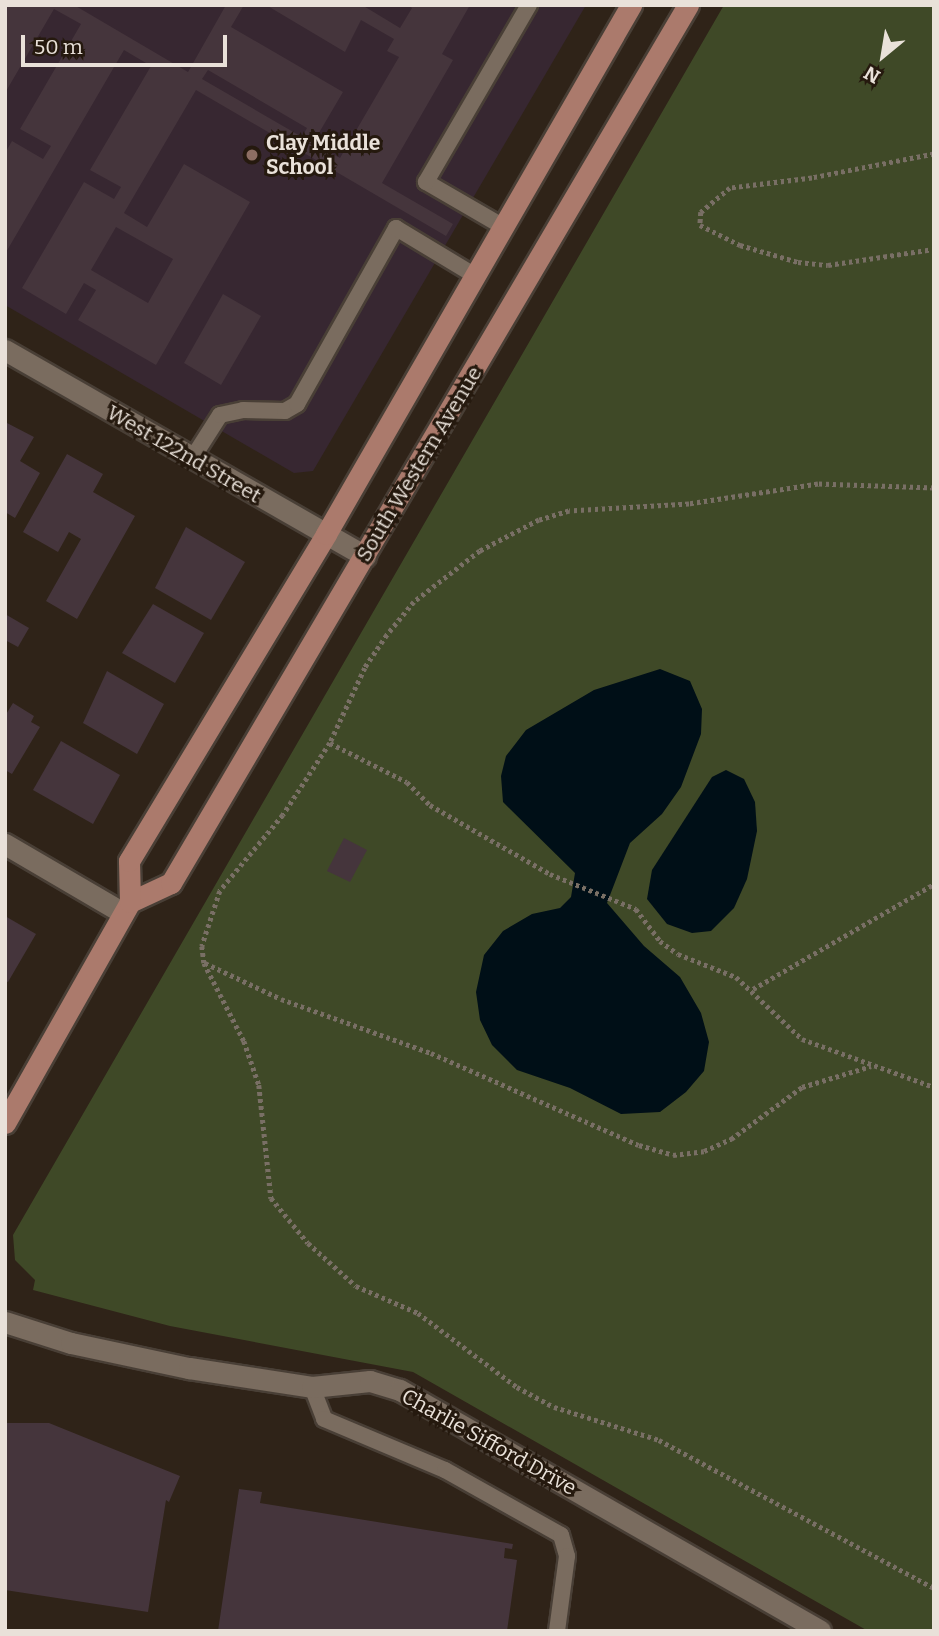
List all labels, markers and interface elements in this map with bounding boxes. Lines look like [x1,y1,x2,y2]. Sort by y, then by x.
scale bar [24,21,231,65]
north arrow [848,21,918,91]
text: 50 m [34,34,83,60]
text: N [860,61,884,88]
place label: Clay Middle School [266,130,380,180]
marker: Clay Middle School [244,147,260,163]
street label: South Western Avenue [351,362,487,566]
street label: West 122nd Street [102,400,266,508]
street label: Charlie Sifford Drive [397,1383,581,1501]

